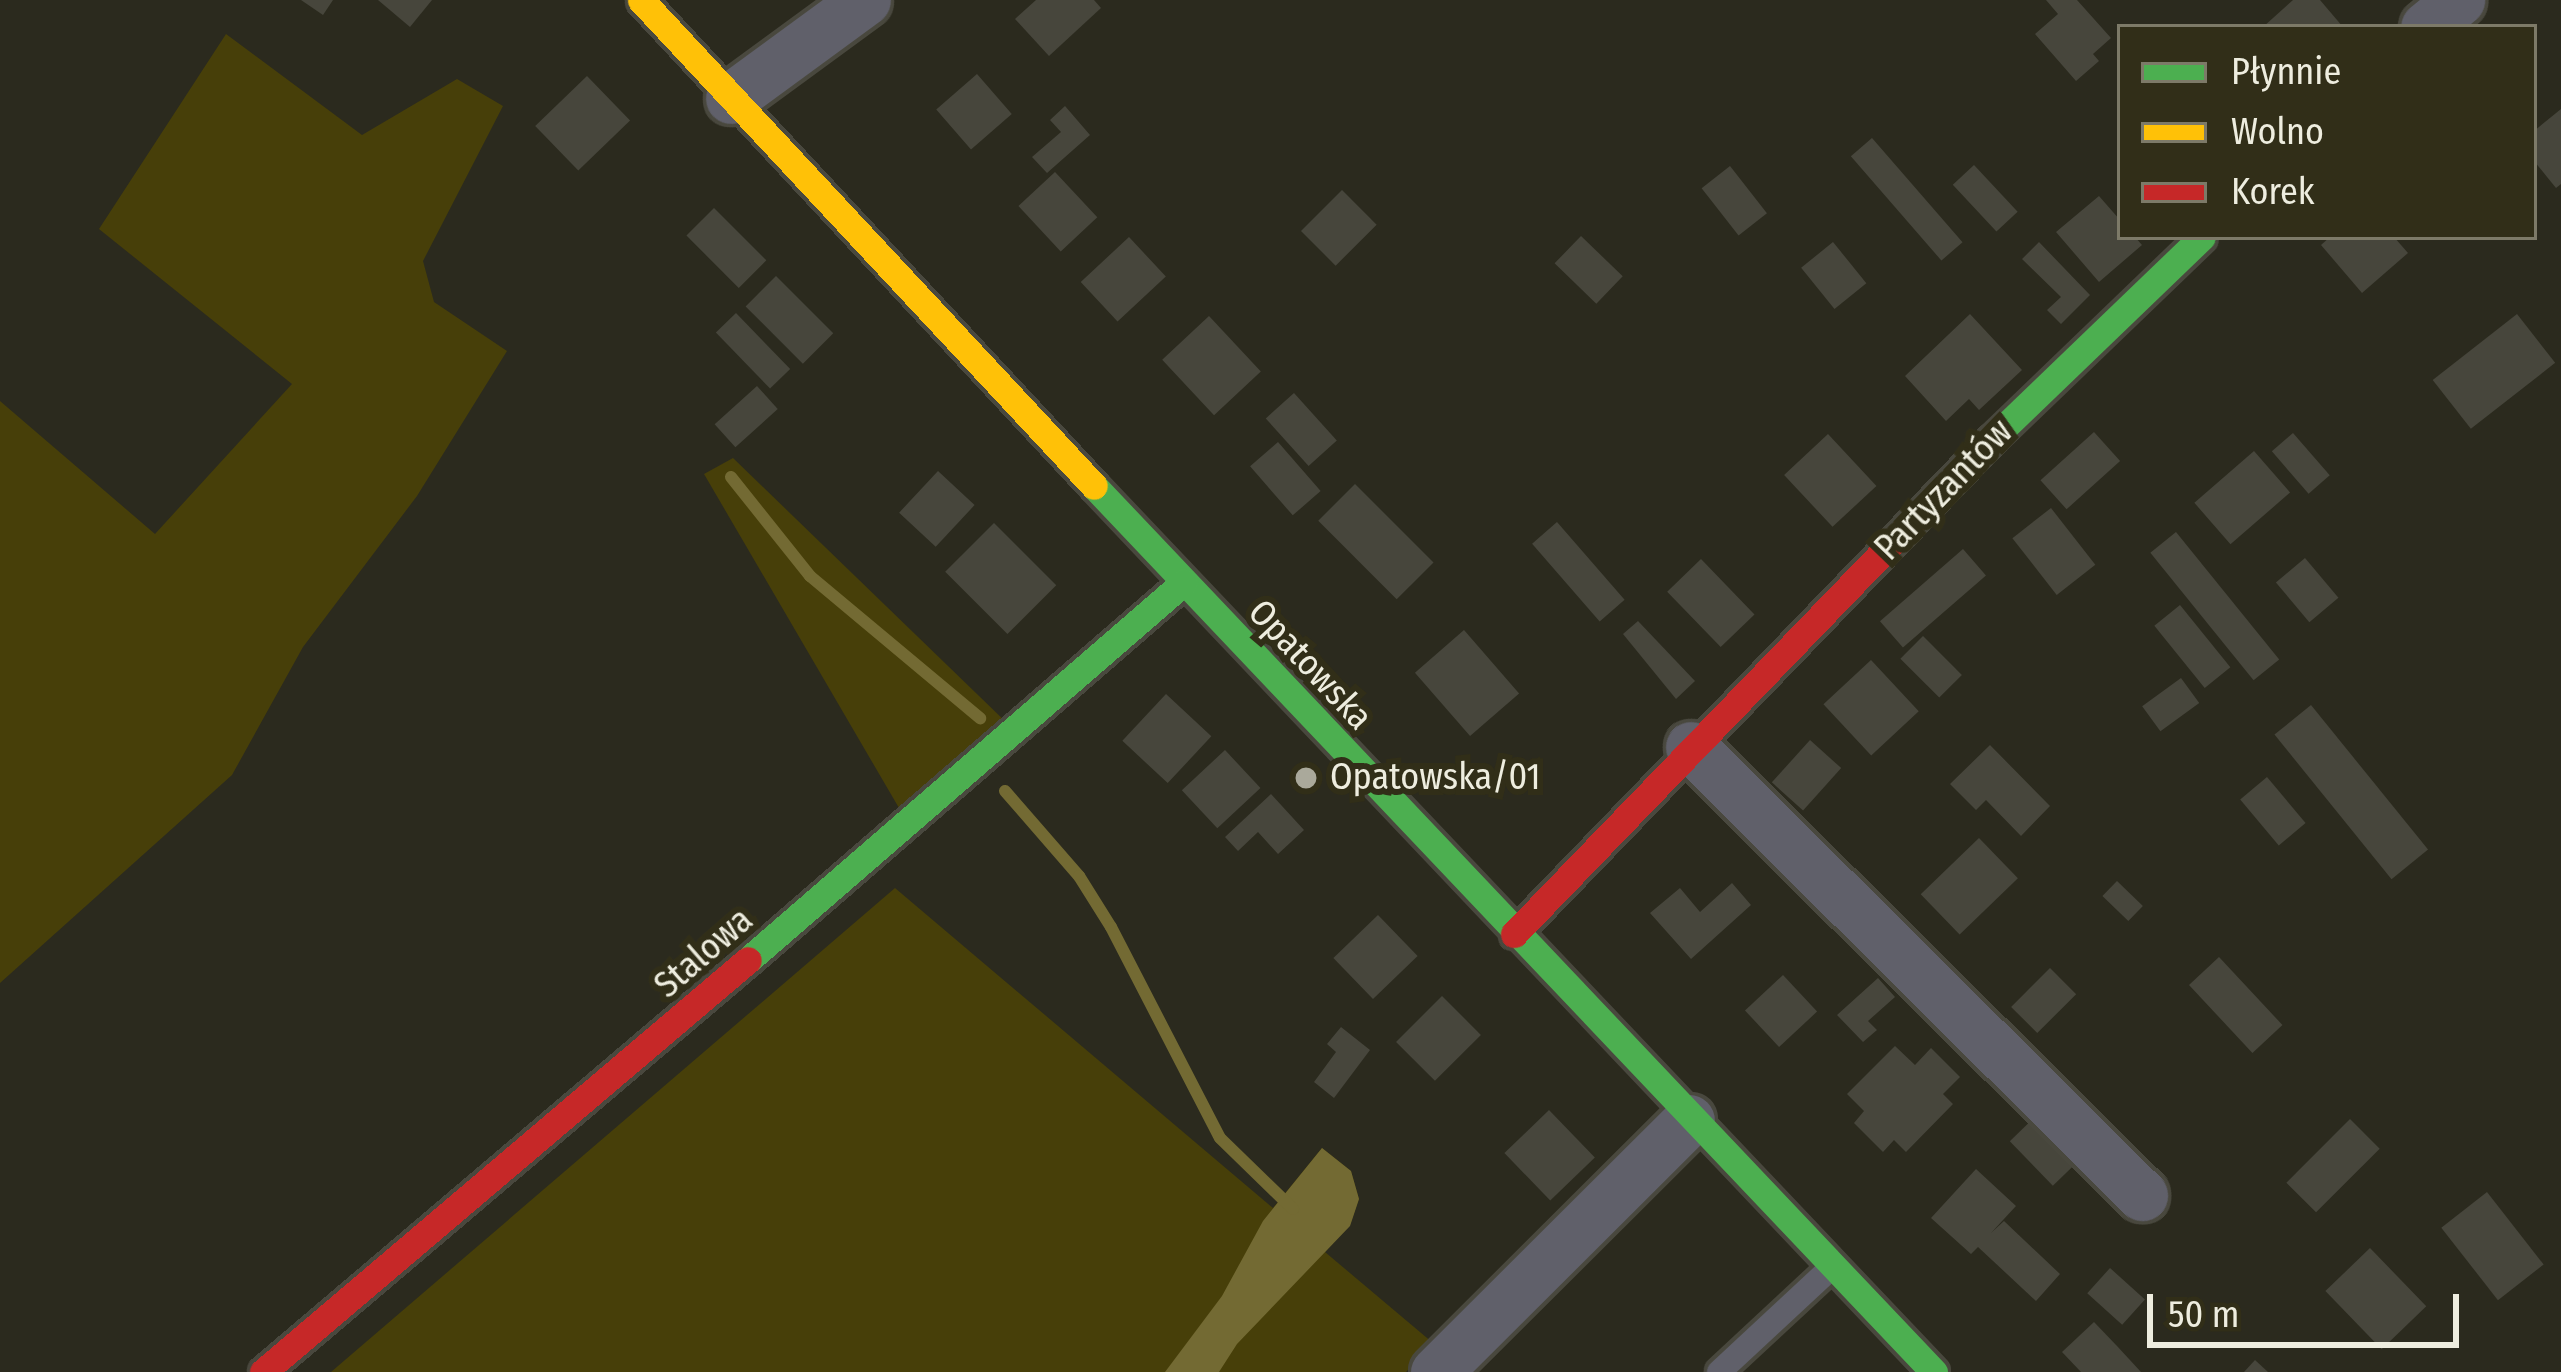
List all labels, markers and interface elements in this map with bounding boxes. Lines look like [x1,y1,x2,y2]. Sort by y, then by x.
legend [2117,24,2537,240]
text: Płynnie [2231,50,2341,94]
text: Wolno [2231,110,2324,154]
text: Korek [2231,170,2315,214]
street label: Partyzantów [1866,411,2022,569]
street label: Opatowska [1239,591,1381,739]
place label: Opatowska/01 [1330,756,1540,800]
marker: Opatowska/01 [1293,765,1319,791]
street label: Stalowa [646,899,762,1007]
scale bar [2153,1270,2465,1344]
text: 50 m [2168,1293,2239,1337]

